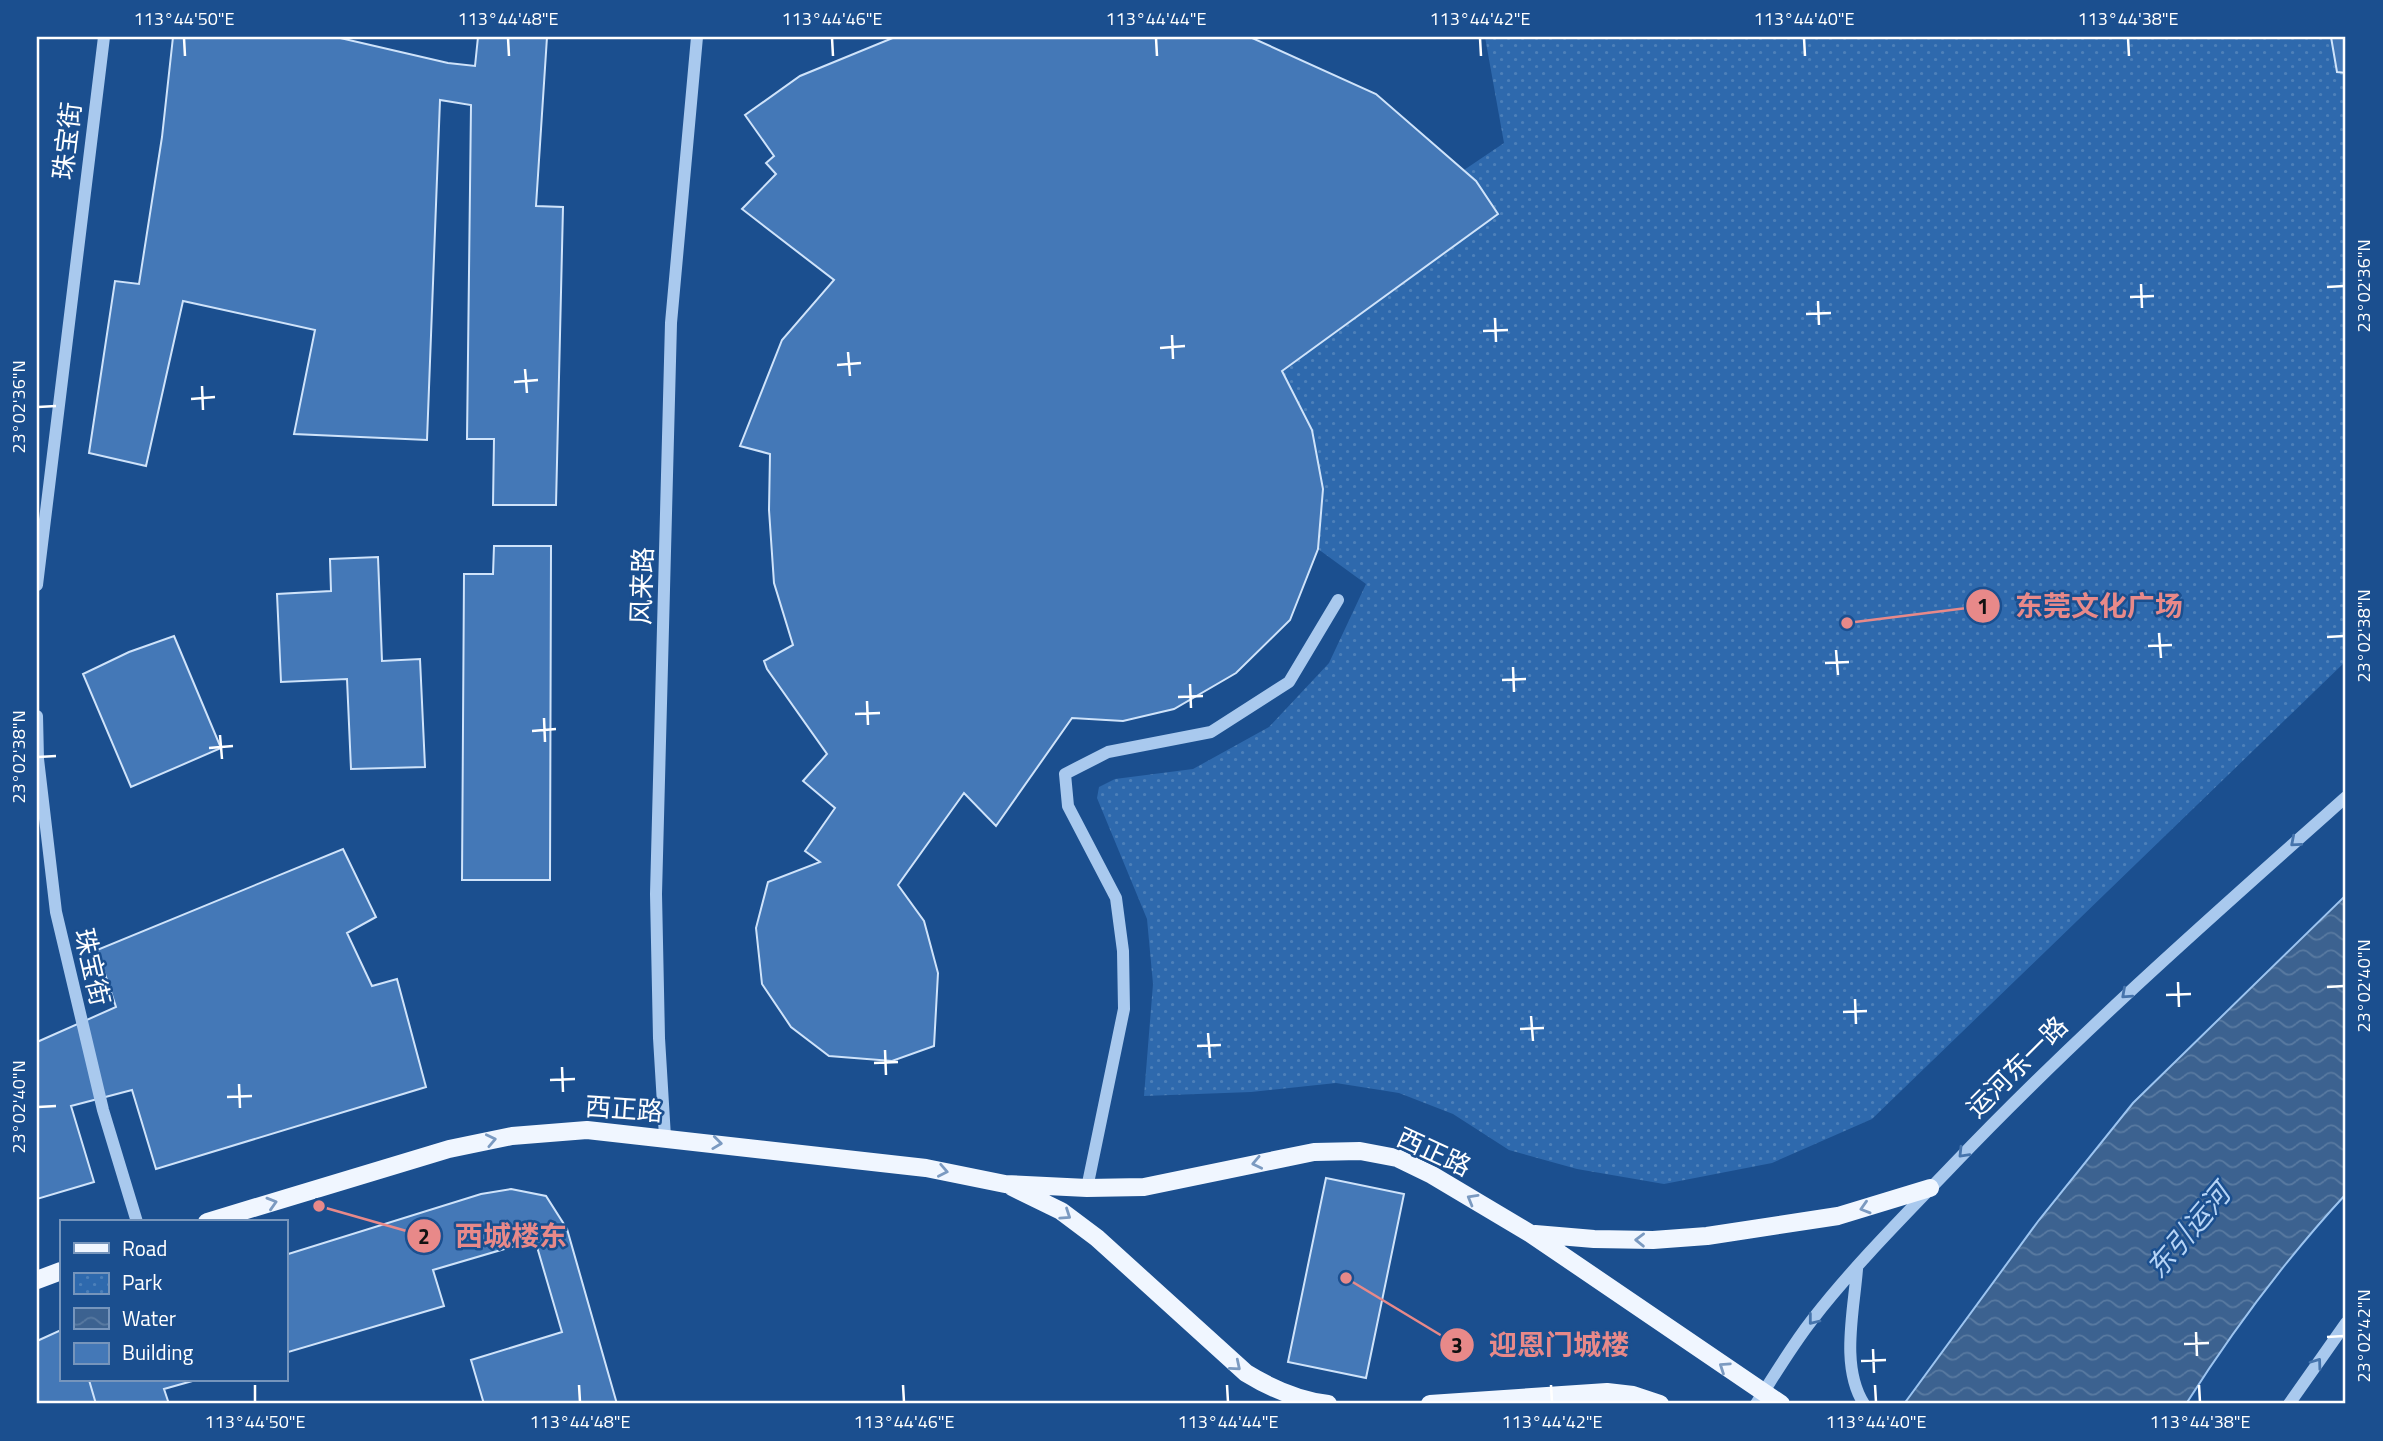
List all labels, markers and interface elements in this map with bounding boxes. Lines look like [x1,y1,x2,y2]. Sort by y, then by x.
text: 113°44'50"E [133,5,235,32]
text: 113°44'48"E [457,5,559,32]
text: 113°44'46"E [781,5,883,32]
text: 113°44'44"E [1105,5,1207,32]
text: 113°44'42"E [1429,5,1531,32]
text: 113°44'40"E [1753,5,1855,32]
text: 113°44'38"E [2077,5,2179,32]
street label: 珠宝街 [42,100,91,182]
text: 23°02'36"N [2350,239,2377,333]
text: 23°02'36"N [5,360,32,454]
street label: 风来路 [621,546,662,626]
callout: 东莞文化广场 [1966,582,2197,631]
text: 东莞文化广场 [2015,584,2183,627]
text: 23°02'38"N [2350,589,2377,683]
text: 1 [1977,590,1989,622]
text: 23°02'38"N [5,710,32,804]
one-way arrow [2290,834,2303,846]
street label: 珠宝街 [65,924,120,1009]
text: 23°02'40"N [2350,939,2377,1033]
one-way arrow [2121,986,2134,998]
street label: 运河东一路 [1957,1007,2076,1126]
text: 23°02'40"N [5,1060,32,1154]
street label: 西正路 [584,1086,664,1131]
street label: 西正路 [1391,1117,1478,1186]
one-way arrow [485,1134,497,1149]
one-way arrow [711,1136,723,1151]
one-way arrow [1959,1145,1972,1158]
one-way arrow [1251,1154,1263,1169]
one-way arrow [937,1163,949,1178]
water label: 东引运河 [2135,1170,2243,1287]
one-way arrow [1467,1194,1480,1207]
one-way arrow [266,1196,278,1211]
one-way arrow [1859,1200,1871,1215]
one-way arrow [1058,1207,1071,1219]
callout: 西城楼东 [406,1212,581,1261]
text: 西城楼东 [455,1214,567,1257]
legend [60,1220,287,1382]
text: 2 [418,1220,430,1252]
text: Road [122,1232,167,1264]
one-way arrow [1634,1232,1645,1248]
text: Park [122,1266,162,1298]
text: 23°02'42"N [2350,1289,2377,1383]
text: Water [122,1302,176,1334]
one-way arrow [1808,1312,1821,1325]
callout: 迎恩门城楼 [1440,1321,1643,1370]
text: 迎恩门城楼 [1489,1323,1629,1366]
text: 3 [1451,1329,1463,1361]
text: Building [122,1336,194,1368]
one-way arrow [1229,1357,1241,1370]
one-way arrow [2309,1358,2321,1371]
one-way arrow [1719,1363,1732,1375]
text: 113°44'50"E [204,1408,306,1435]
text: 113°44'48"E [529,1408,631,1435]
text: 113°44'46"E [853,1408,955,1435]
text: 113°44'44"E [1177,1408,1279,1435]
text: 113°44'42"E [1501,1408,1603,1435]
text: 113°44'40"E [1825,1408,1927,1435]
text: 113°44'38"E [2149,1408,2251,1435]

